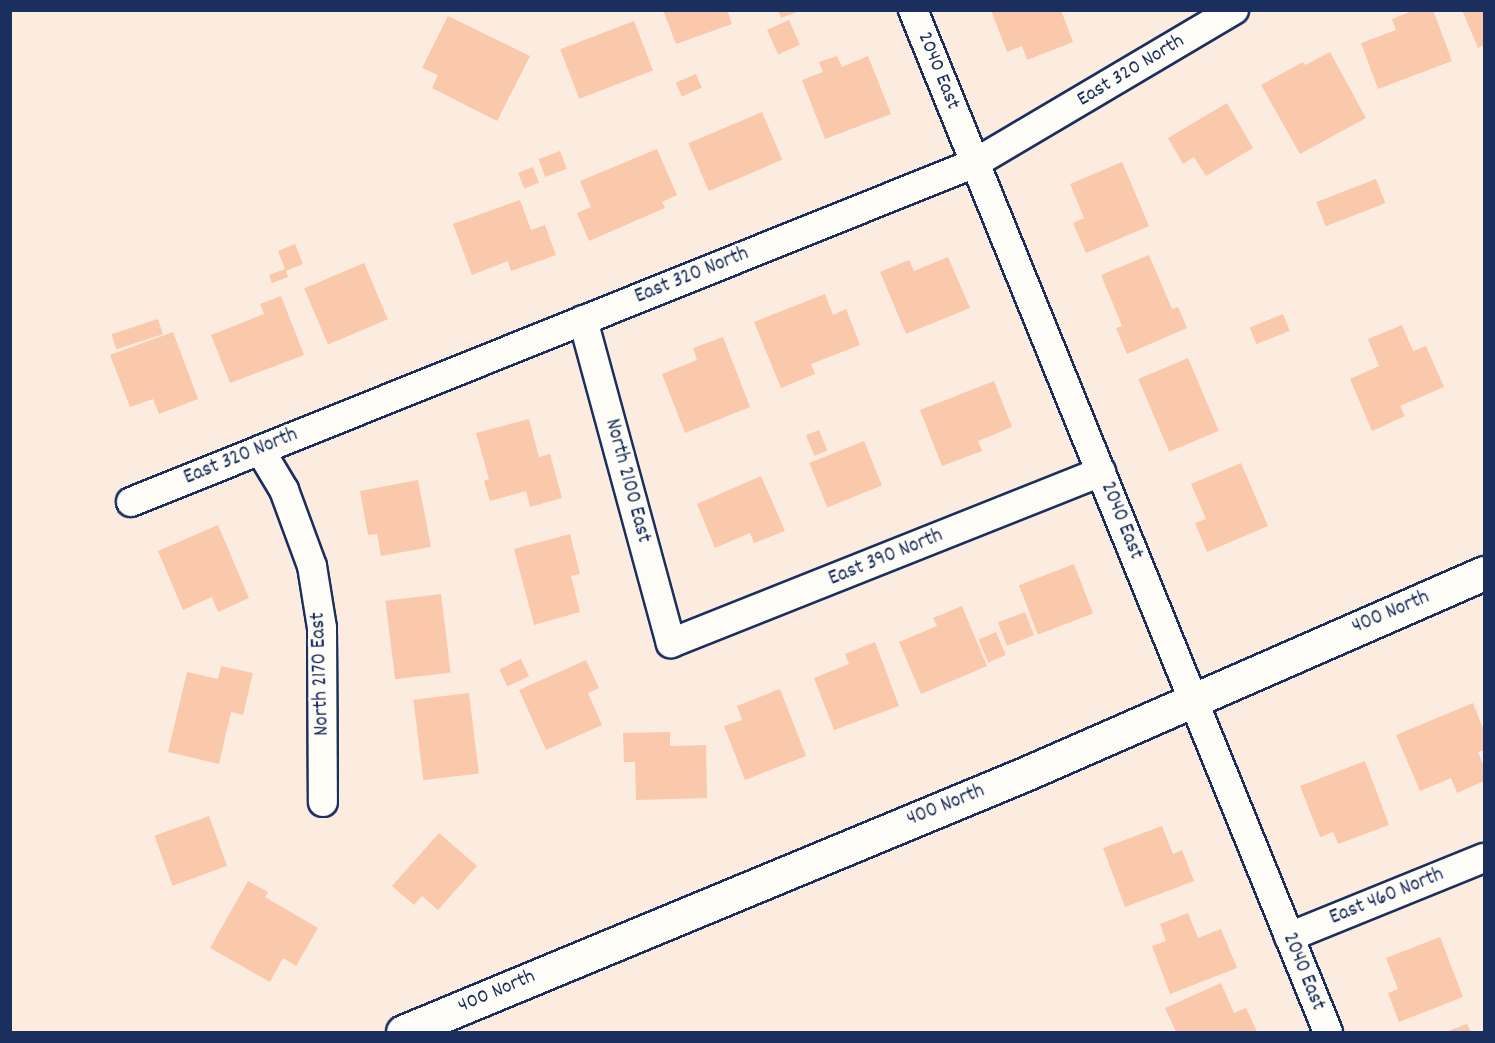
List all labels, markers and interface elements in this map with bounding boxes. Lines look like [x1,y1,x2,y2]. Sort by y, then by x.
street label: 2040 East [911,28,965,114]
street label: East 320 North [1073,29,1189,113]
street label: East 320 North [631,242,753,310]
street label: North 2100 East [598,416,656,546]
street label: East 320 North [180,423,302,491]
street label: 2040 East [1094,478,1148,564]
street label: East 390 North [825,524,947,592]
street label: 400 North [1349,586,1433,640]
street label: North 2170 East [306,612,336,736]
street label: 400 North [904,779,988,833]
street label: East 460 North [1326,863,1448,931]
street label: 2040 East [1276,929,1330,1015]
street label: 400 North [455,965,539,1019]

